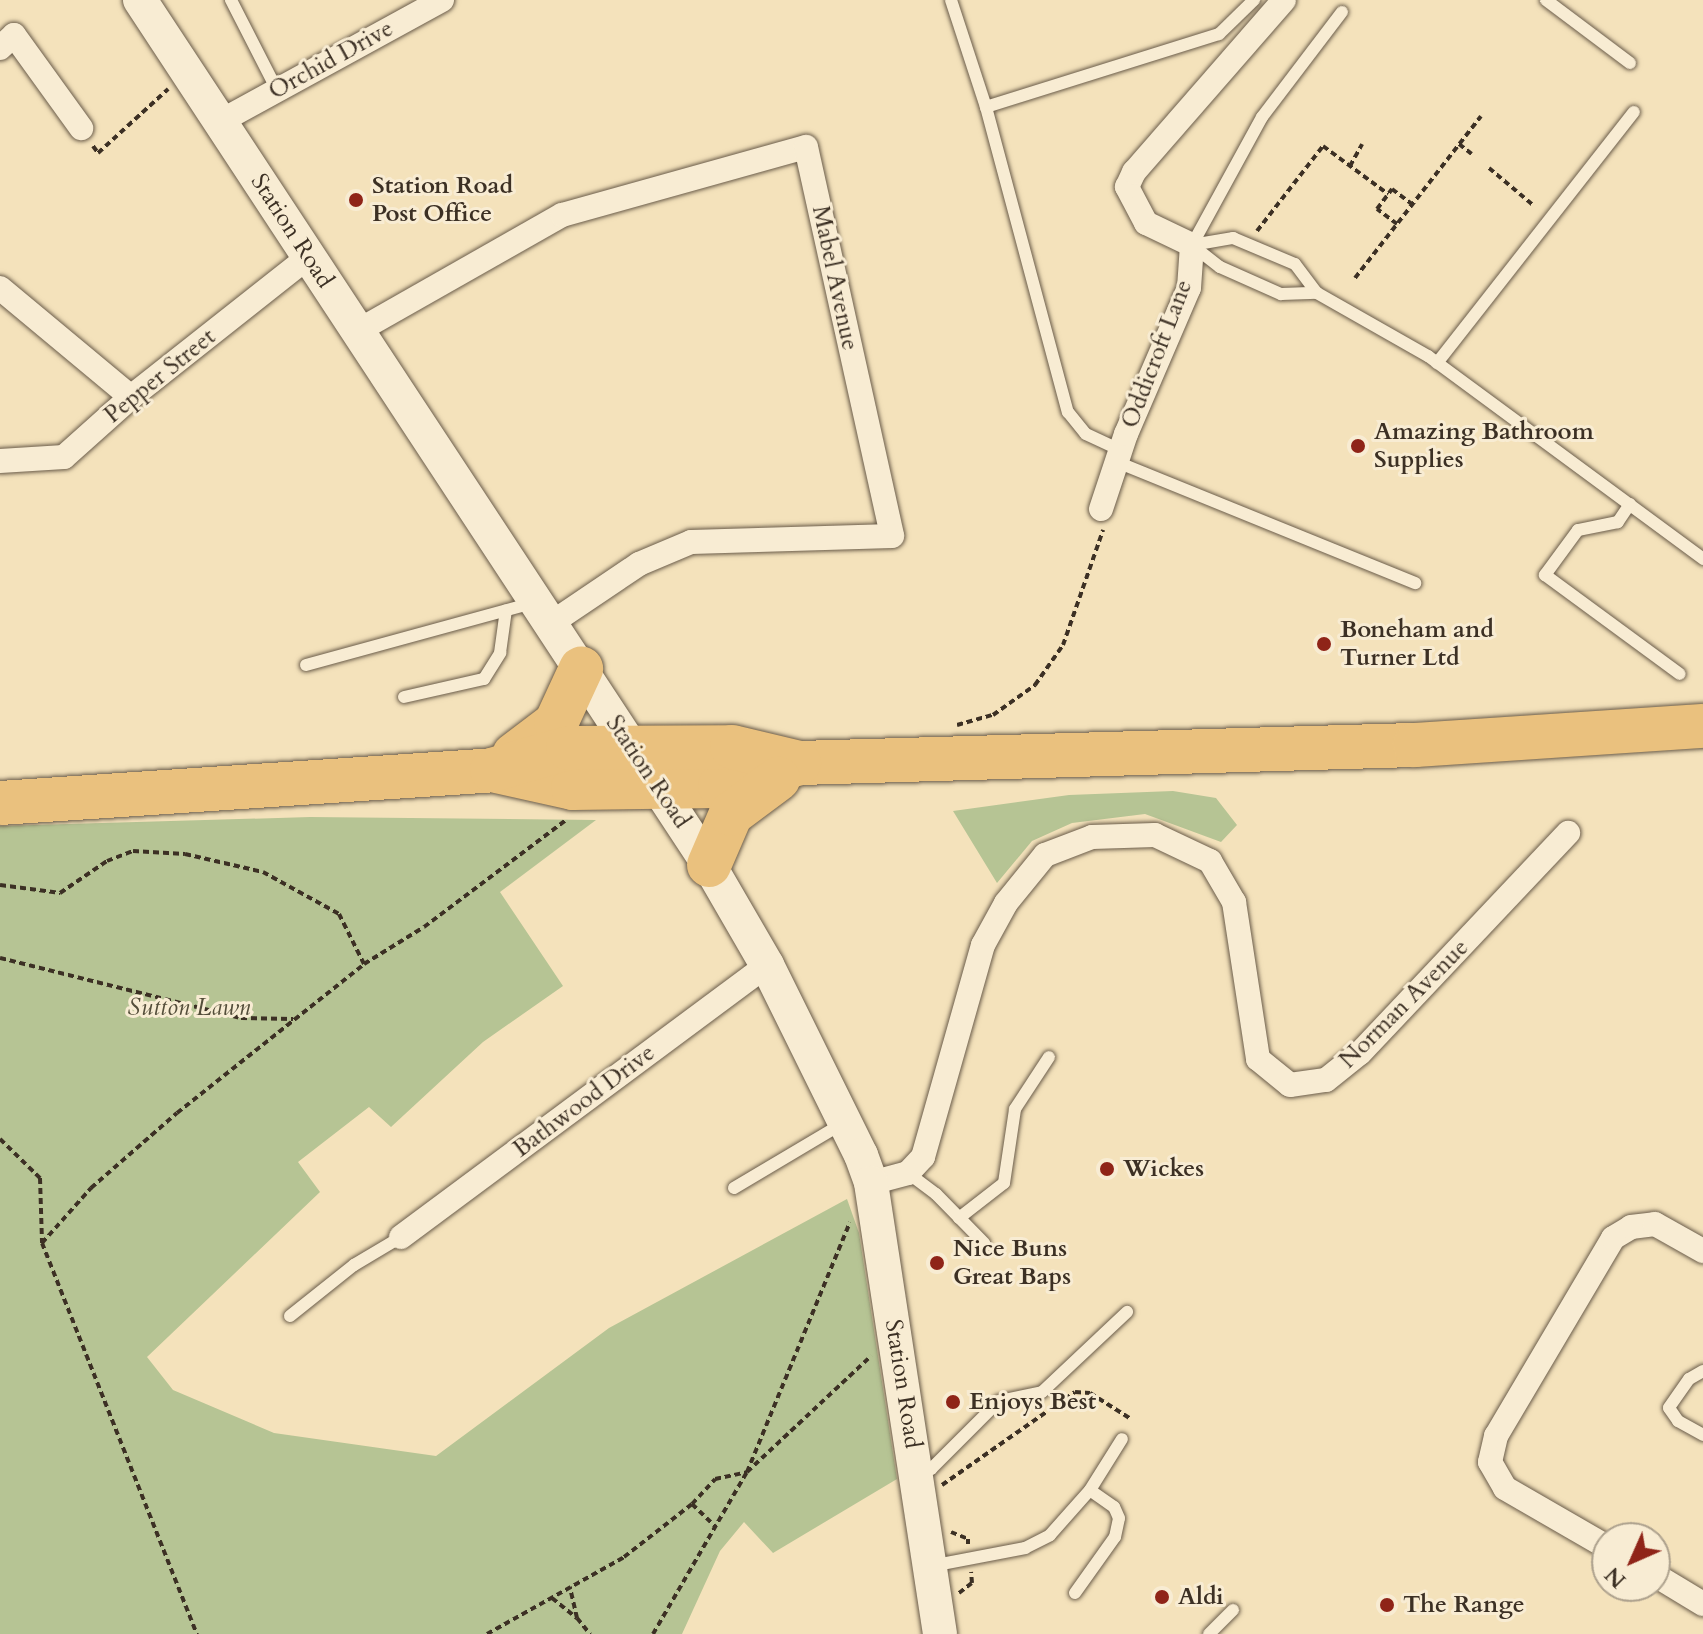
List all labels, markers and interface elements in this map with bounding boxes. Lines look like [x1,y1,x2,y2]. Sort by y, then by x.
street label: Orchid Drive [264,14,398,106]
street label: Station Road [244,169,340,293]
place label: Station Road Post Office [372,172,513,228]
marker: Station Road Post Office [347,191,365,209]
street label: Mabel Avenue [806,203,864,353]
street label: Oddicroft Lane [1116,276,1198,432]
street label: Pepper Street [99,322,221,430]
place label: Amazing Bathroom Supplies [1374,418,1594,474]
marker: Amazing Bathroom Supplies [1349,437,1367,455]
place label: Boneham and Turner Ltd [1340,616,1494,672]
marker: Boneham and Turner Ltd [1315,635,1333,653]
street label: Station Road [600,710,696,834]
street label: Norman Avenue [1333,933,1475,1075]
park label: Sutton Lawn [128,994,250,1022]
street label: Bathwood Drive [507,1038,661,1164]
place label: Wickes [1123,1155,1204,1183]
marker: Wickes [1098,1160,1116,1178]
place label: Nice Buns Great Baps [953,1235,1071,1291]
marker: Nice Buns Great Baps [928,1254,946,1272]
street label: Station Road [879,1317,927,1451]
place label: Enjoys Best [969,1388,1096,1416]
marker: Enjoys Best [944,1393,962,1411]
north arrow [1591,1522,1671,1602]
text: N [1598,1560,1633,1595]
place label: Aldi [1178,1583,1224,1611]
marker: Aldi [1153,1588,1171,1606]
place label: The Range [1403,1591,1525,1619]
marker: The Range [1378,1596,1396,1614]

